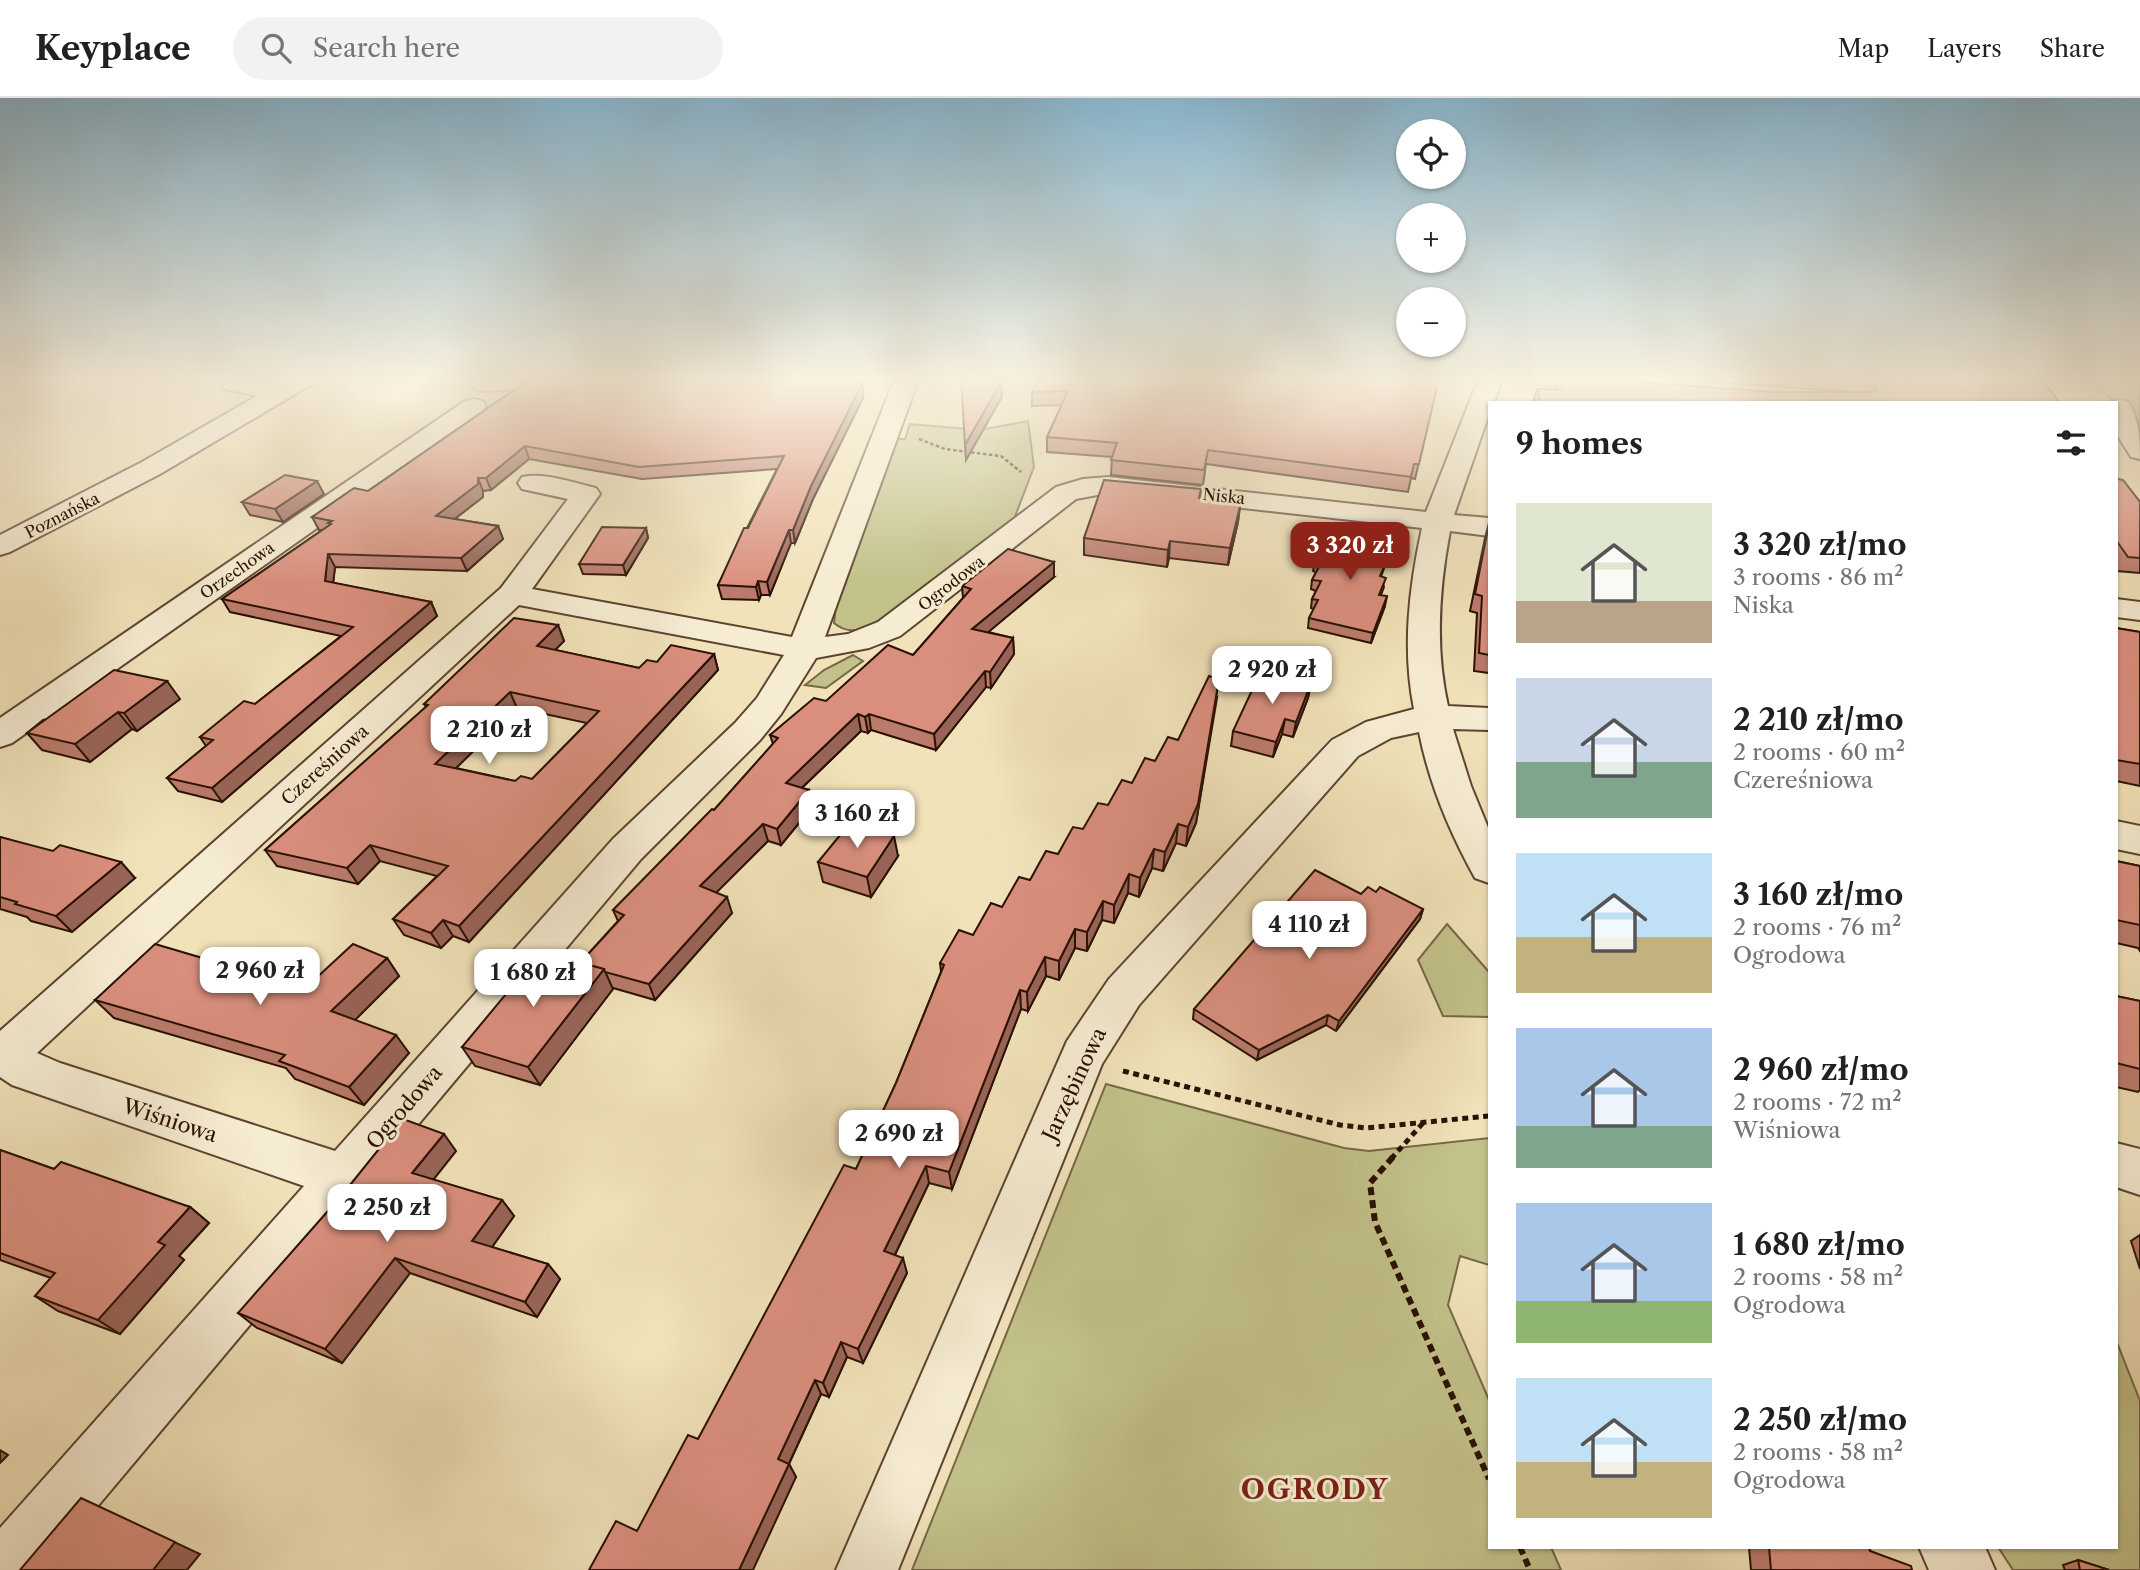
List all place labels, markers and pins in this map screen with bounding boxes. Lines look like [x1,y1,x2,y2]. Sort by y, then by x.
pin: 3 320 zł [1278,522,1422,582]
pin: 2 920 zł [1200,646,1344,706]
pin: 2 210 zł [417,706,561,766]
pin: 3 160 zł [785,790,929,850]
pin: 4 110 zł [1237,902,1381,961]
pin: 2 960 zł [188,948,332,1007]
pin: 1 680 zł [461,950,605,1009]
pin: 2 690 zł [827,1110,971,1170]
pin: 2 250 zł [315,1184,459,1244]

